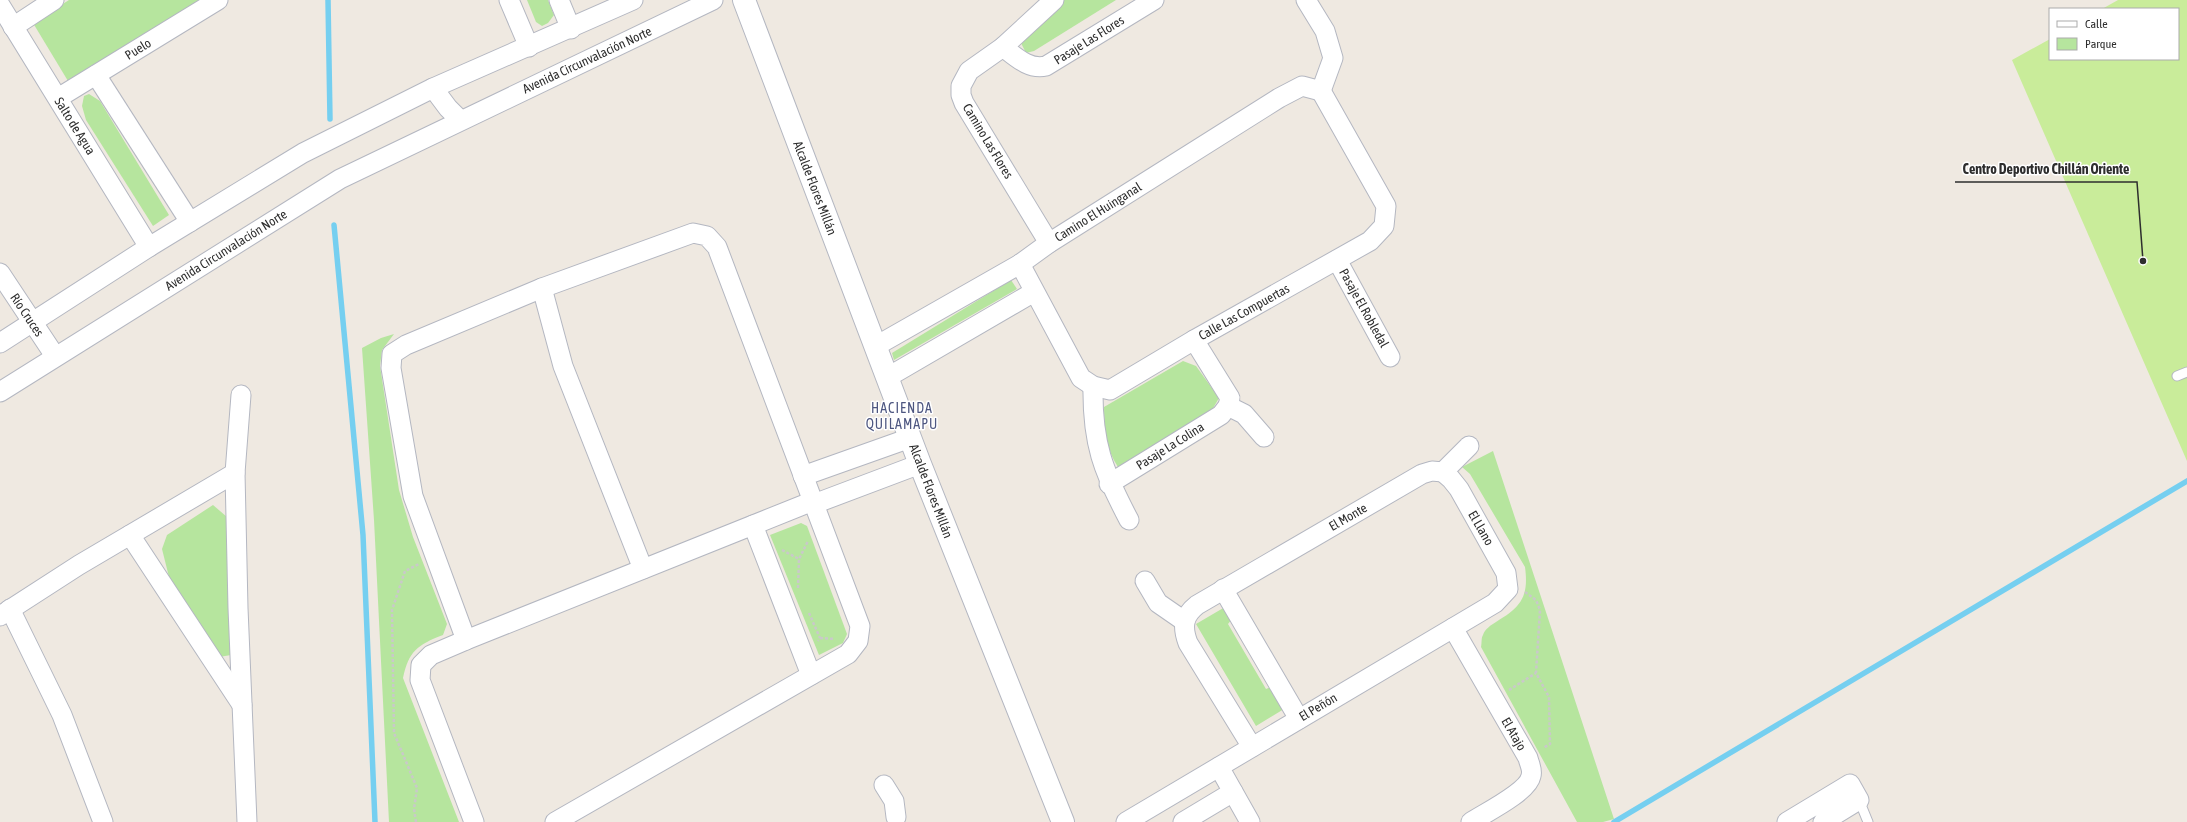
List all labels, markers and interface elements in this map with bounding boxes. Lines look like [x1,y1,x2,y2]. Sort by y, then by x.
legend [2049,8,2179,60]
street label: Pasaje Las Flores [1051,12,1127,68]
text: Calle [2085,17,2108,31]
street label: Avenida Circunvalación Norte [520,23,654,97]
street label: Puelo [122,35,154,63]
text: Parque [2085,37,2117,51]
street label: Salto de Agua [52,95,98,157]
street label: Camino Las Flores [960,101,1016,182]
street label: Alcalde Flores Millán [790,139,840,237]
callout: Centro Deportivo Chillán Oriente [1955,156,2137,182]
text: Centro Deportivo Chillán Oriente [1963,161,2129,177]
street label: Camino El Huinganal [1052,179,1145,245]
street label: Avenida Circunvalación Norte [162,206,290,294]
street label: Pasaje El Robledal [1336,266,1392,351]
street label: Calle Las Compuertas [1196,281,1292,343]
street label: Río Cruces [7,291,47,340]
district label: HACIENDA QUILAMAPU [866,400,938,432]
street label: Pasaje La Colina [1133,419,1207,473]
street label: Alcalde Flores Millán [906,442,956,540]
street label: El Monte [1326,500,1370,534]
street label: El Llano [1465,508,1497,548]
street label: El Peñón [1296,690,1340,724]
street label: El Atajo [1498,715,1530,753]

